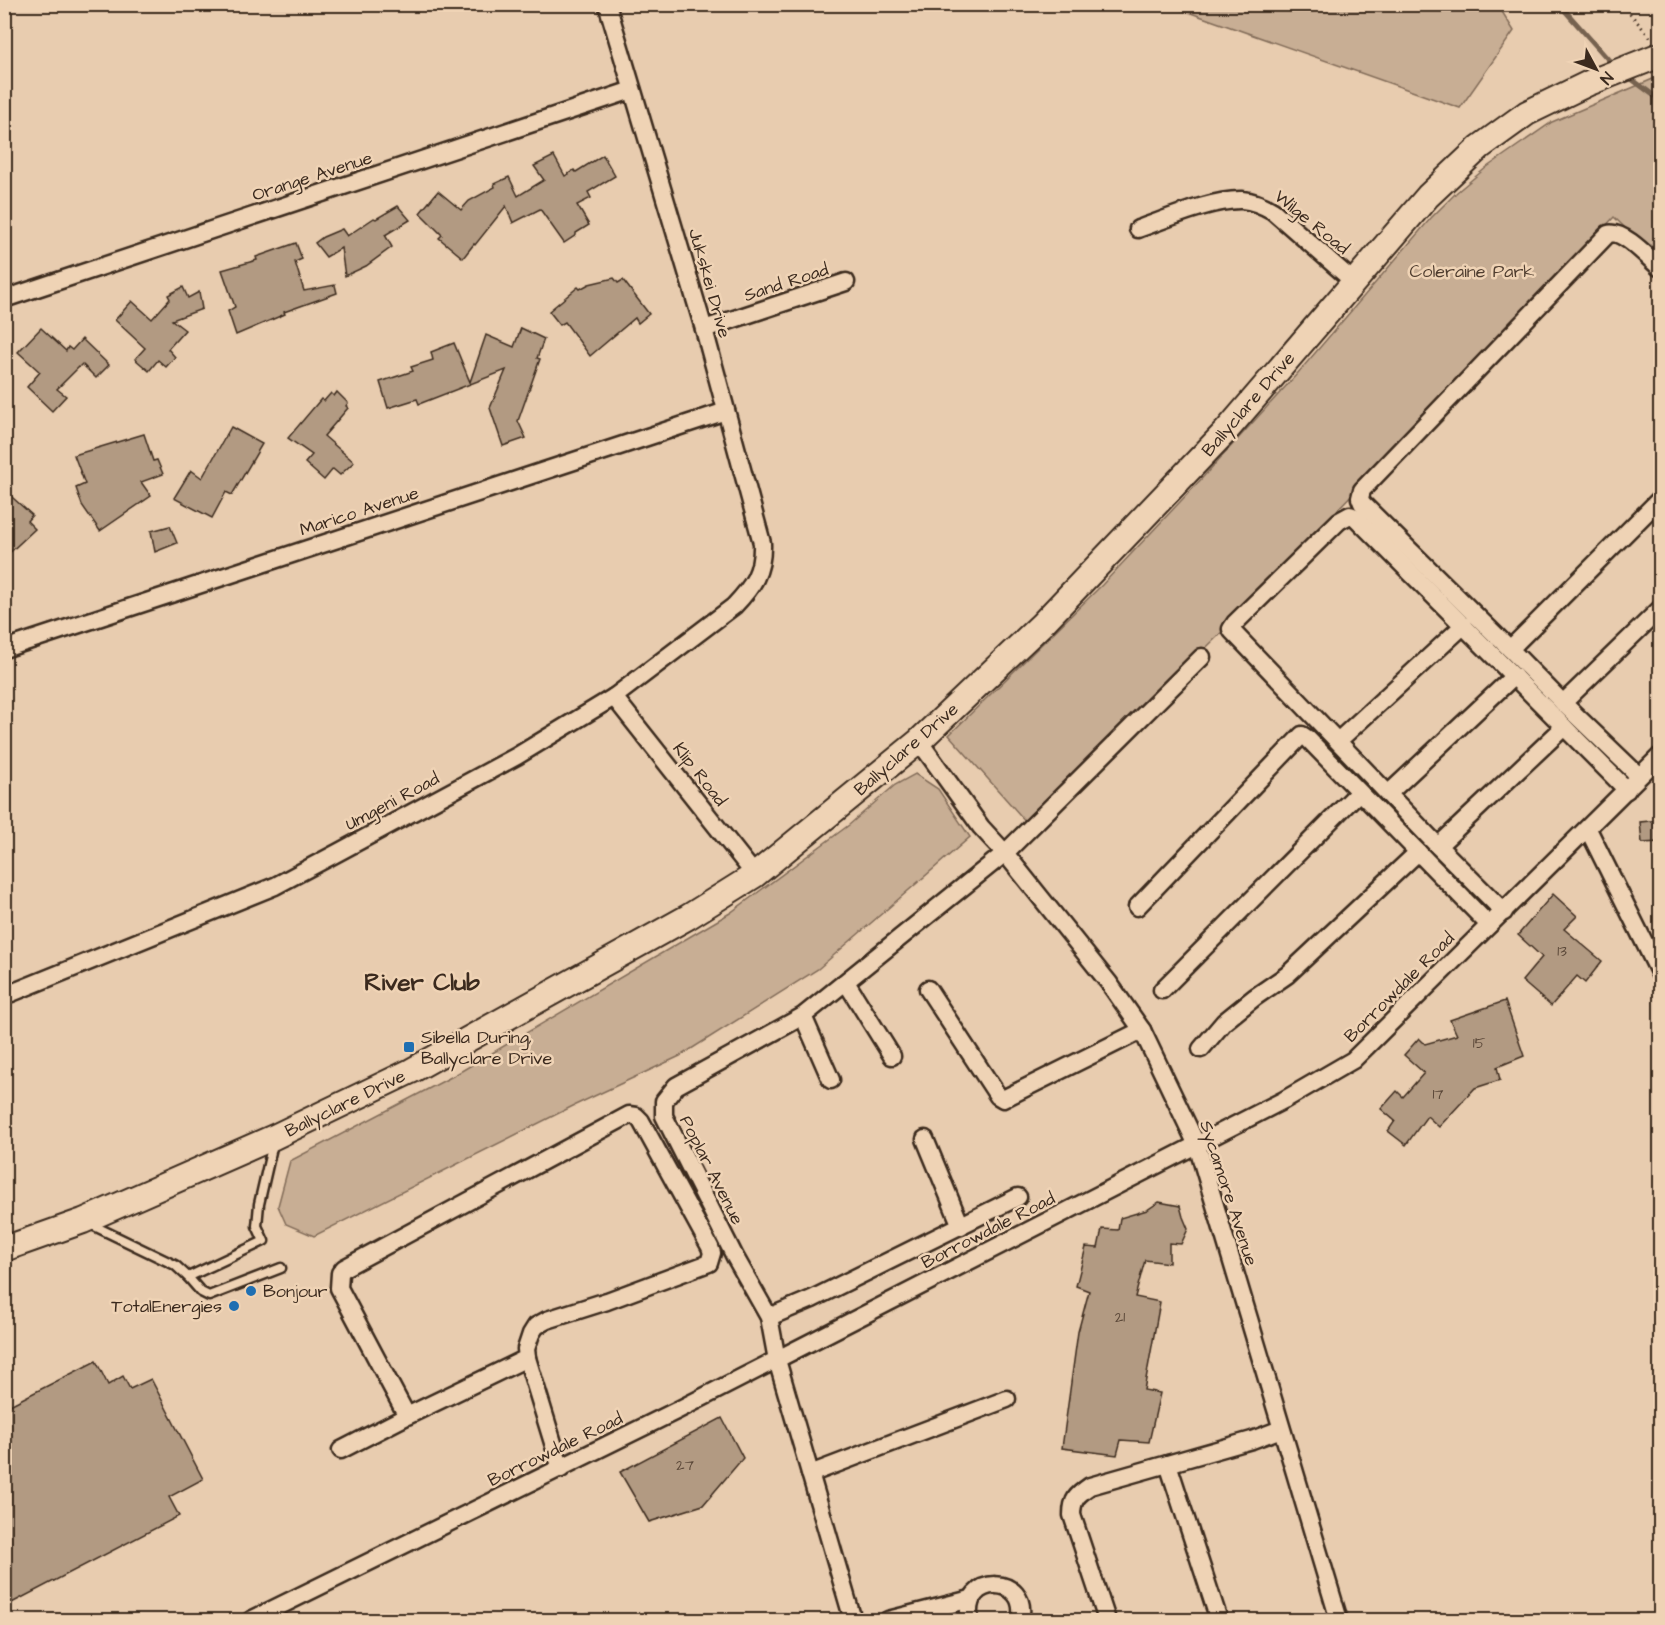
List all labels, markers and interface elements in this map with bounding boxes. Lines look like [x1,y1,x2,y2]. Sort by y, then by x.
north arrow [1566,39,1626,99]
text: N [1595,67,1618,89]
street label: Orange Avenue [249,145,376,209]
street label: Wilge Road [1268,184,1355,261]
street label: Jukskei Drive [682,225,737,341]
street label: Sand Road [741,257,832,308]
park label: Coleraine Park [1410,259,1534,284]
street label: Ballyclare Drive [1196,346,1302,463]
street label: Marico Avenue [296,480,422,543]
street label: Ballyclare Drive [849,697,965,803]
street label: Klip Road [667,737,733,812]
street label: Umgeni Road [341,766,444,838]
street label: Borrowdale Road [1339,927,1460,1048]
house number: 13 [1557,941,1567,962]
district label: River Club [364,966,480,1000]
place label: Sibella During, Ballyclare Drive [421,1025,552,1072]
house number: 15 [1473,1033,1486,1054]
marker: Sibella During, Ballyclare Drive [402,1040,416,1054]
street label: Ballyclare Drive [281,1063,410,1144]
house number: 17 [1432,1084,1444,1105]
street label: Poplar Avenue [673,1111,750,1229]
street label: Sycamore Avenue [1192,1117,1264,1270]
street label: Borrowdale Road [917,1186,1059,1275]
place label: Bonjour [263,1279,327,1304]
marker: Bonjour [244,1284,258,1298]
place label: TotalEnergies [111,1294,222,1320]
marker: TotalEnergies [227,1299,241,1313]
house number: 21 [1115,1307,1125,1328]
street label: Borrowdale Road [484,1406,627,1493]
house number: 27 [676,1455,694,1476]

